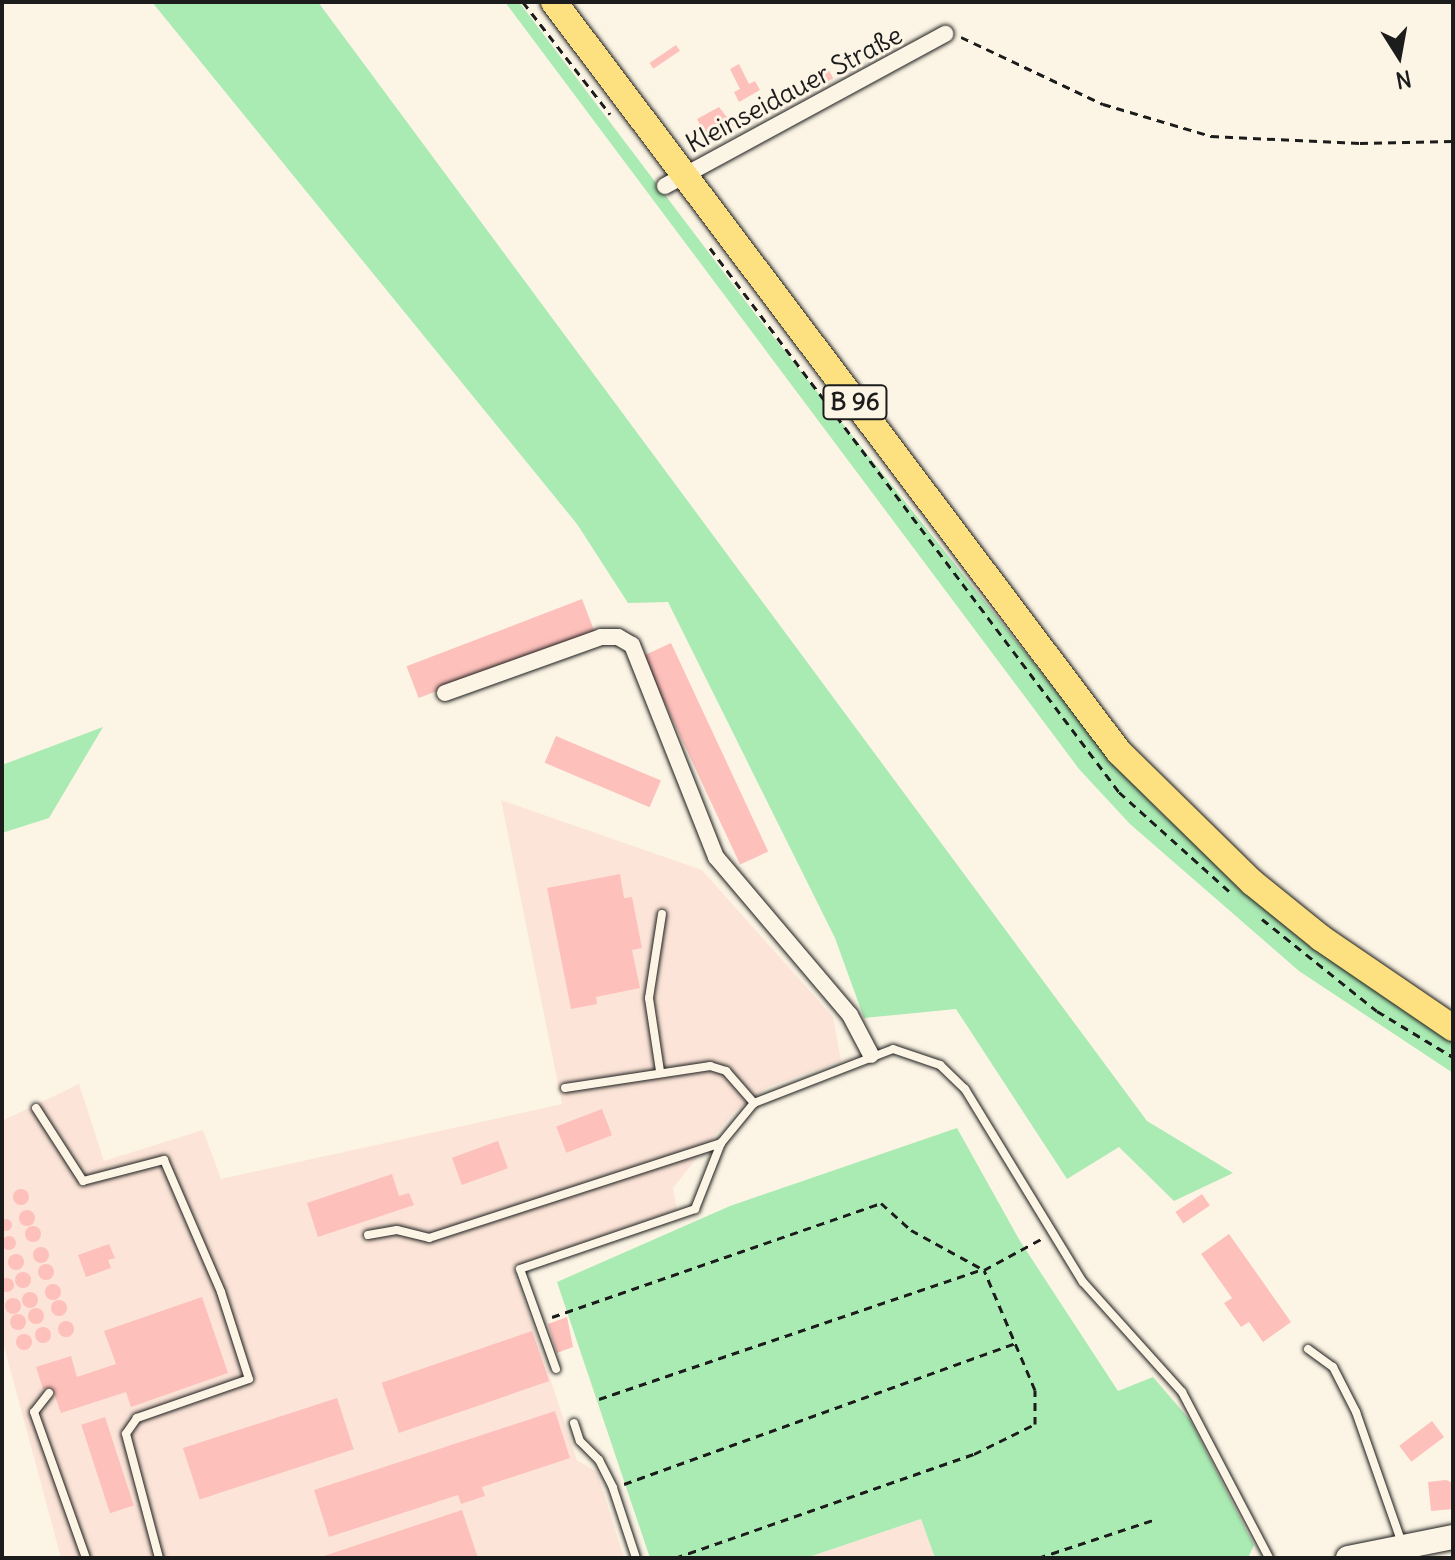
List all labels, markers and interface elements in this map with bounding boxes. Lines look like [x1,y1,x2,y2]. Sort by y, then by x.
north arrow [1359,16,1439,96]
street label: Kleinseidauer Straße [681,19,907,159]
text: N [1393,64,1414,95]
road number: B 96 [821,382,889,422]

